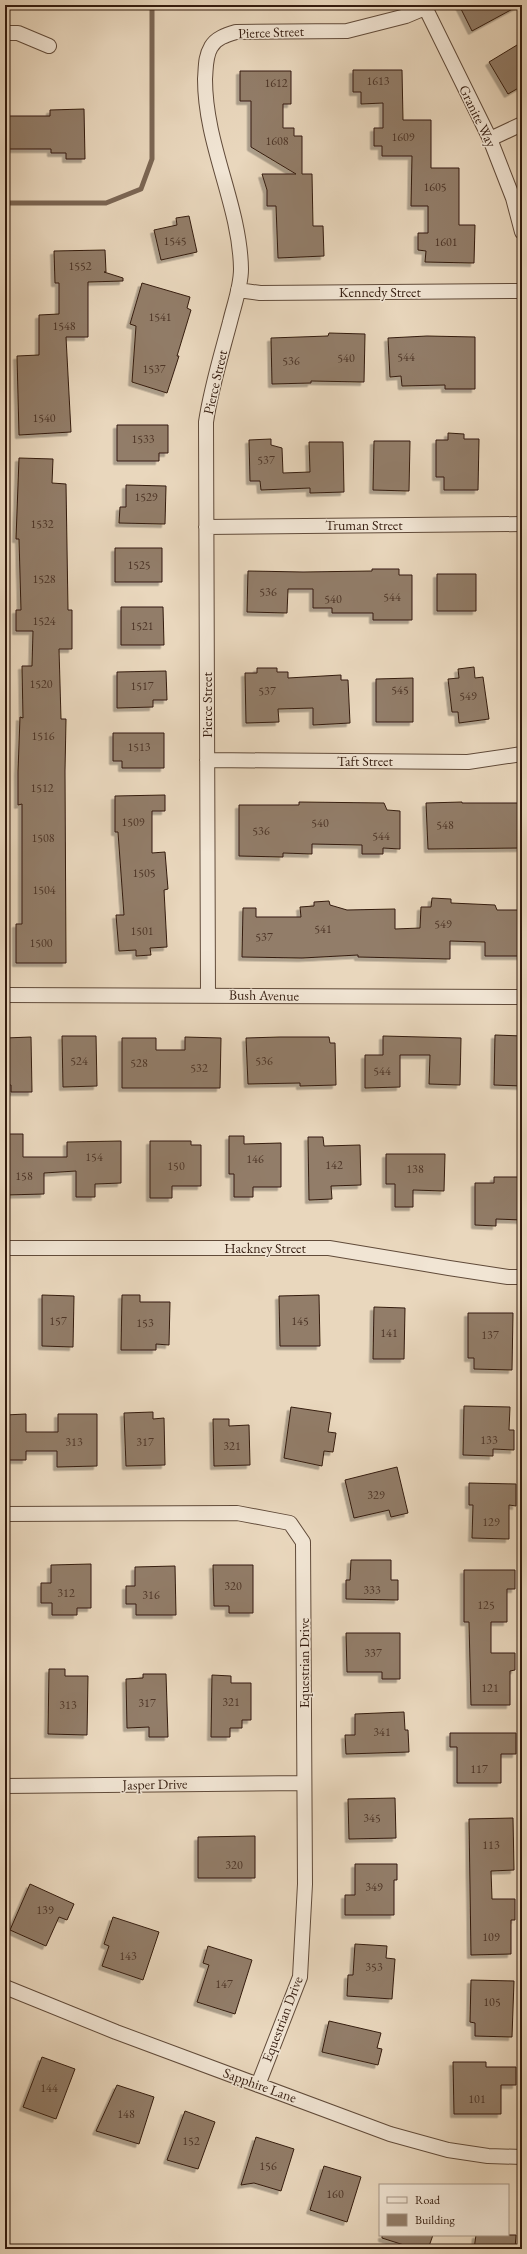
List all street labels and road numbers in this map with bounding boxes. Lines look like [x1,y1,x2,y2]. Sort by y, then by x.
street label: Pierce Street [238,22,305,42]
street label: Granite Way [455,82,501,151]
street label: Kennedy Street [339,283,422,301]
street label: Pierce Street [199,347,231,416]
street label: Truman Street [325,516,403,534]
street label: Pierce Street [198,672,216,738]
street label: Taft Street [337,752,394,770]
street label: Bush Avenue [229,985,300,1005]
street label: Hackney Street [224,1239,306,1257]
street label: Equestrian Drive [295,1617,313,1708]
street label: Jasper Drive [121,1774,188,1794]
street label: Equestrian Drive [257,1973,307,2064]
street label: Sapphire Lane [221,2063,300,2107]

